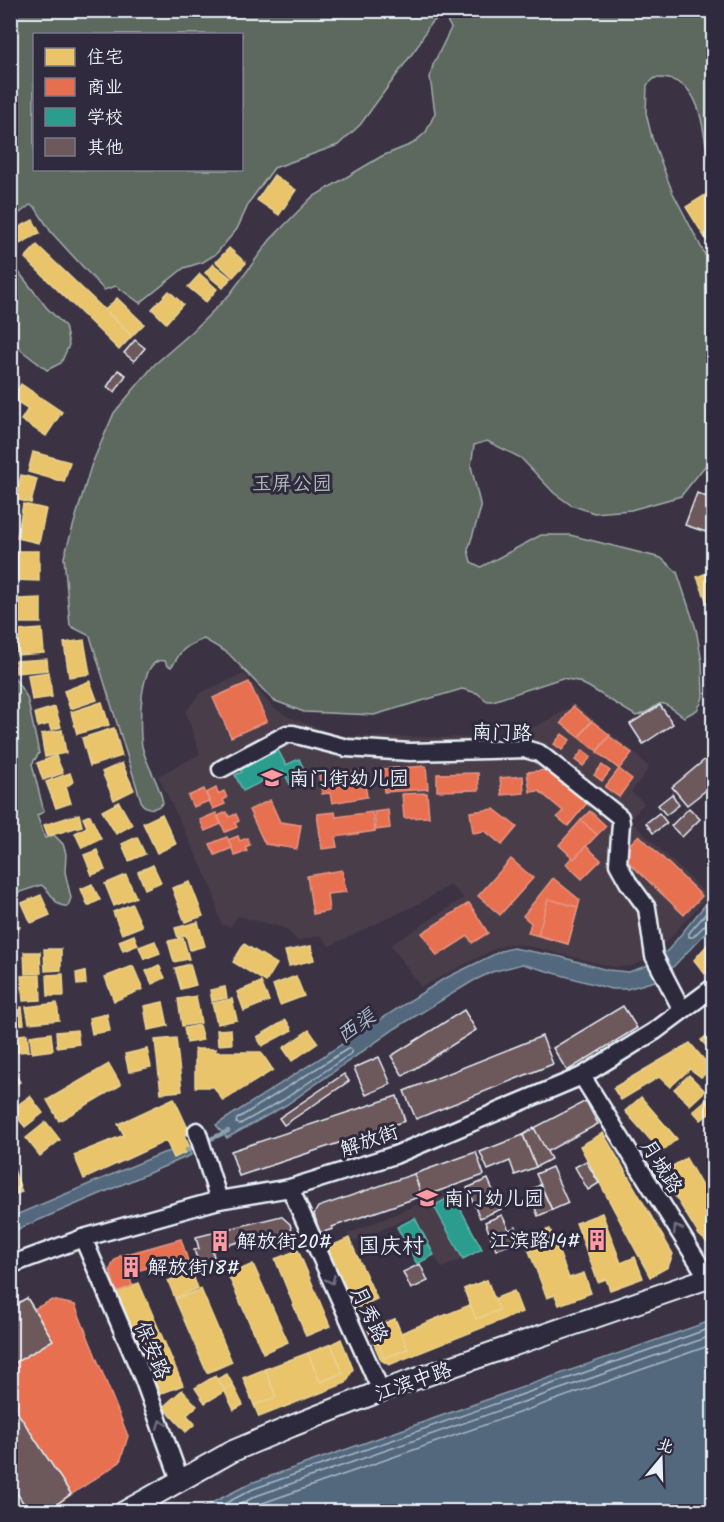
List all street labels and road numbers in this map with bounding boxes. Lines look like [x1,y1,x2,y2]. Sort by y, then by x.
street label: 南门路 [471,717,533,751]
street label: 解放街 [336,1117,403,1167]
street label: 月城路 [631,1133,690,1202]
street label: 月秀路 [341,1281,396,1350]
street label: 保安路 [125,1317,178,1386]
street label: 江滨中路 [371,1354,458,1411]

